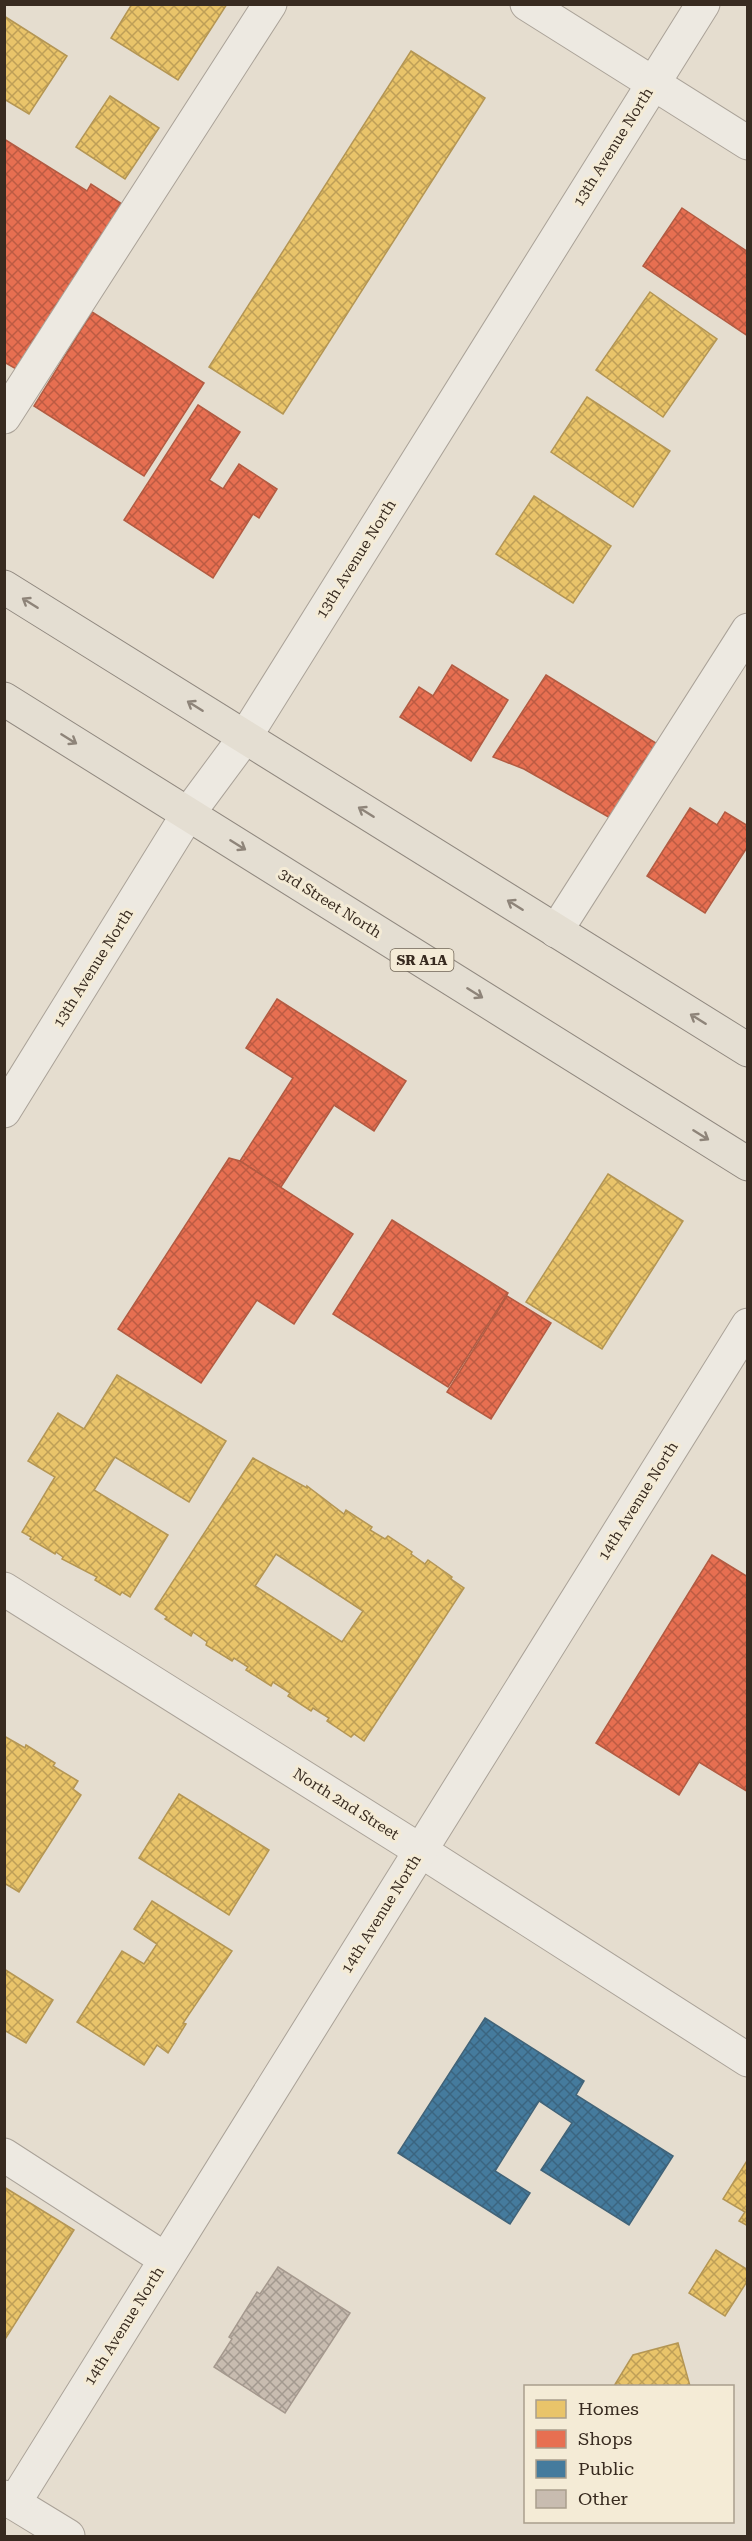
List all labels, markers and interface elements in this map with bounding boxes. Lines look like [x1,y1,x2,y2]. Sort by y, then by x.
street label: 13th Avenue North [569,84,657,210]
street label: 13th Avenue North [312,496,400,622]
one-way arrow [22,596,39,608]
one-way arrow [187,700,204,712]
one-way arrow [60,734,77,746]
one-way arrow [358,806,375,818]
one-way arrow [229,840,246,852]
street label: 3rd Street North [275,864,385,942]
one-way arrow [506,898,523,911]
street label: 13th Avenue North [49,905,137,1031]
road number: SR A1A [390,949,454,971]
one-way arrow [466,987,482,999]
one-way arrow [690,1012,707,1024]
one-way arrow [693,1129,710,1142]
street label: 14th Avenue North [594,1438,682,1564]
street label: North 2nd Street [290,1764,402,1844]
street label: 14th Avenue North [337,1851,425,1977]
street label: 14th Avenue North [80,2263,168,2389]
legend [524,2385,734,2523]
text: Homes [578,2398,639,2419]
text: Shops [578,2428,632,2449]
text: Public [578,2458,634,2479]
text: Other [578,2488,628,2509]

